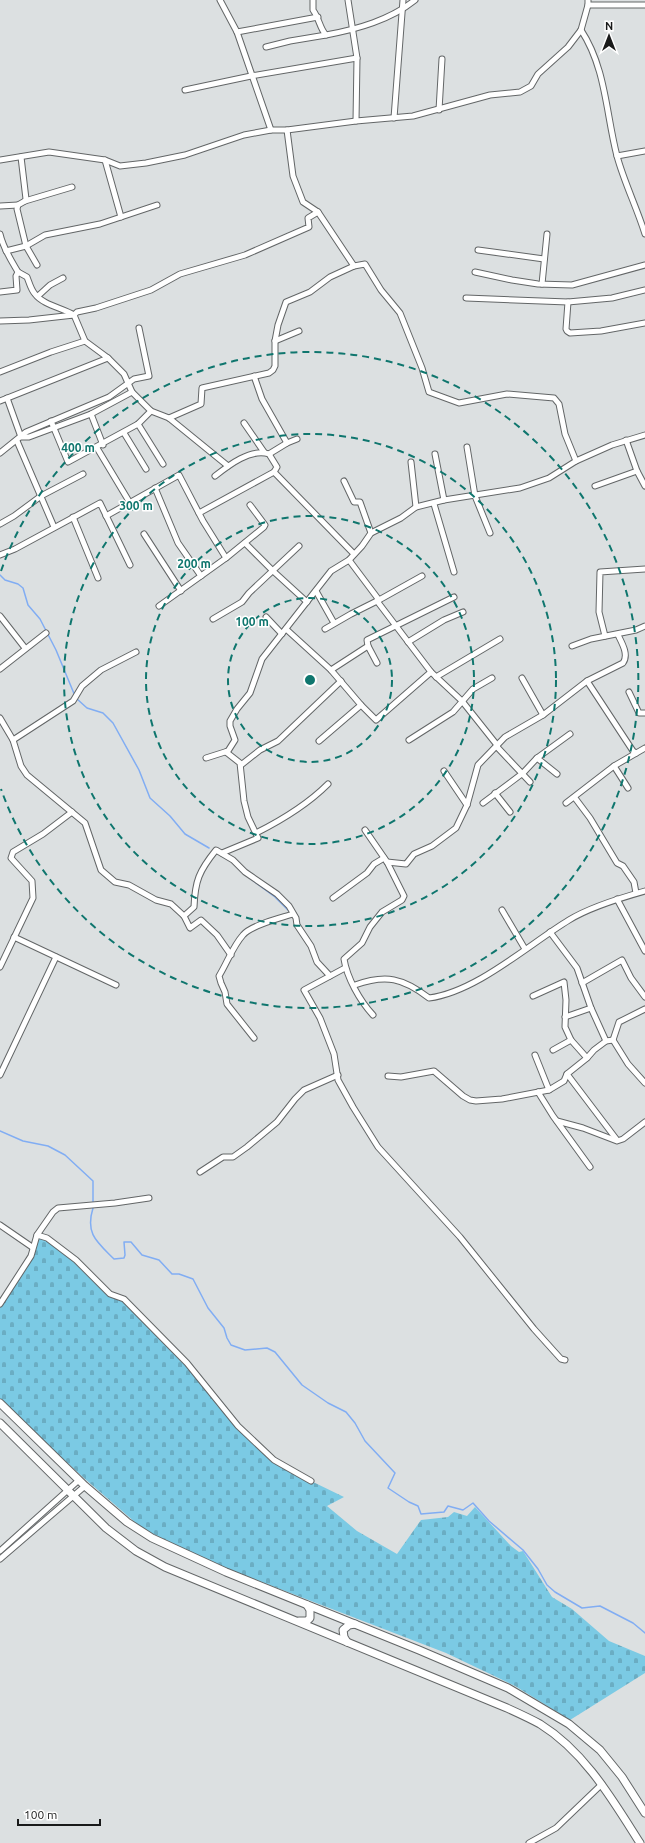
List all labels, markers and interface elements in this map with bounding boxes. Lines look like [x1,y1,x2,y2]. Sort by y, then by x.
north arrow [589,16,629,56]
text: N [605,20,613,32]
text: 400 m [61,441,95,454]
text: 300 m [119,499,153,512]
text: 200 m [177,557,211,570]
text: 100 m [235,615,269,628]
centre of rings [303,673,317,687]
scale bar [18,1801,100,1827]
text: 100 m [24,1808,57,1821]

